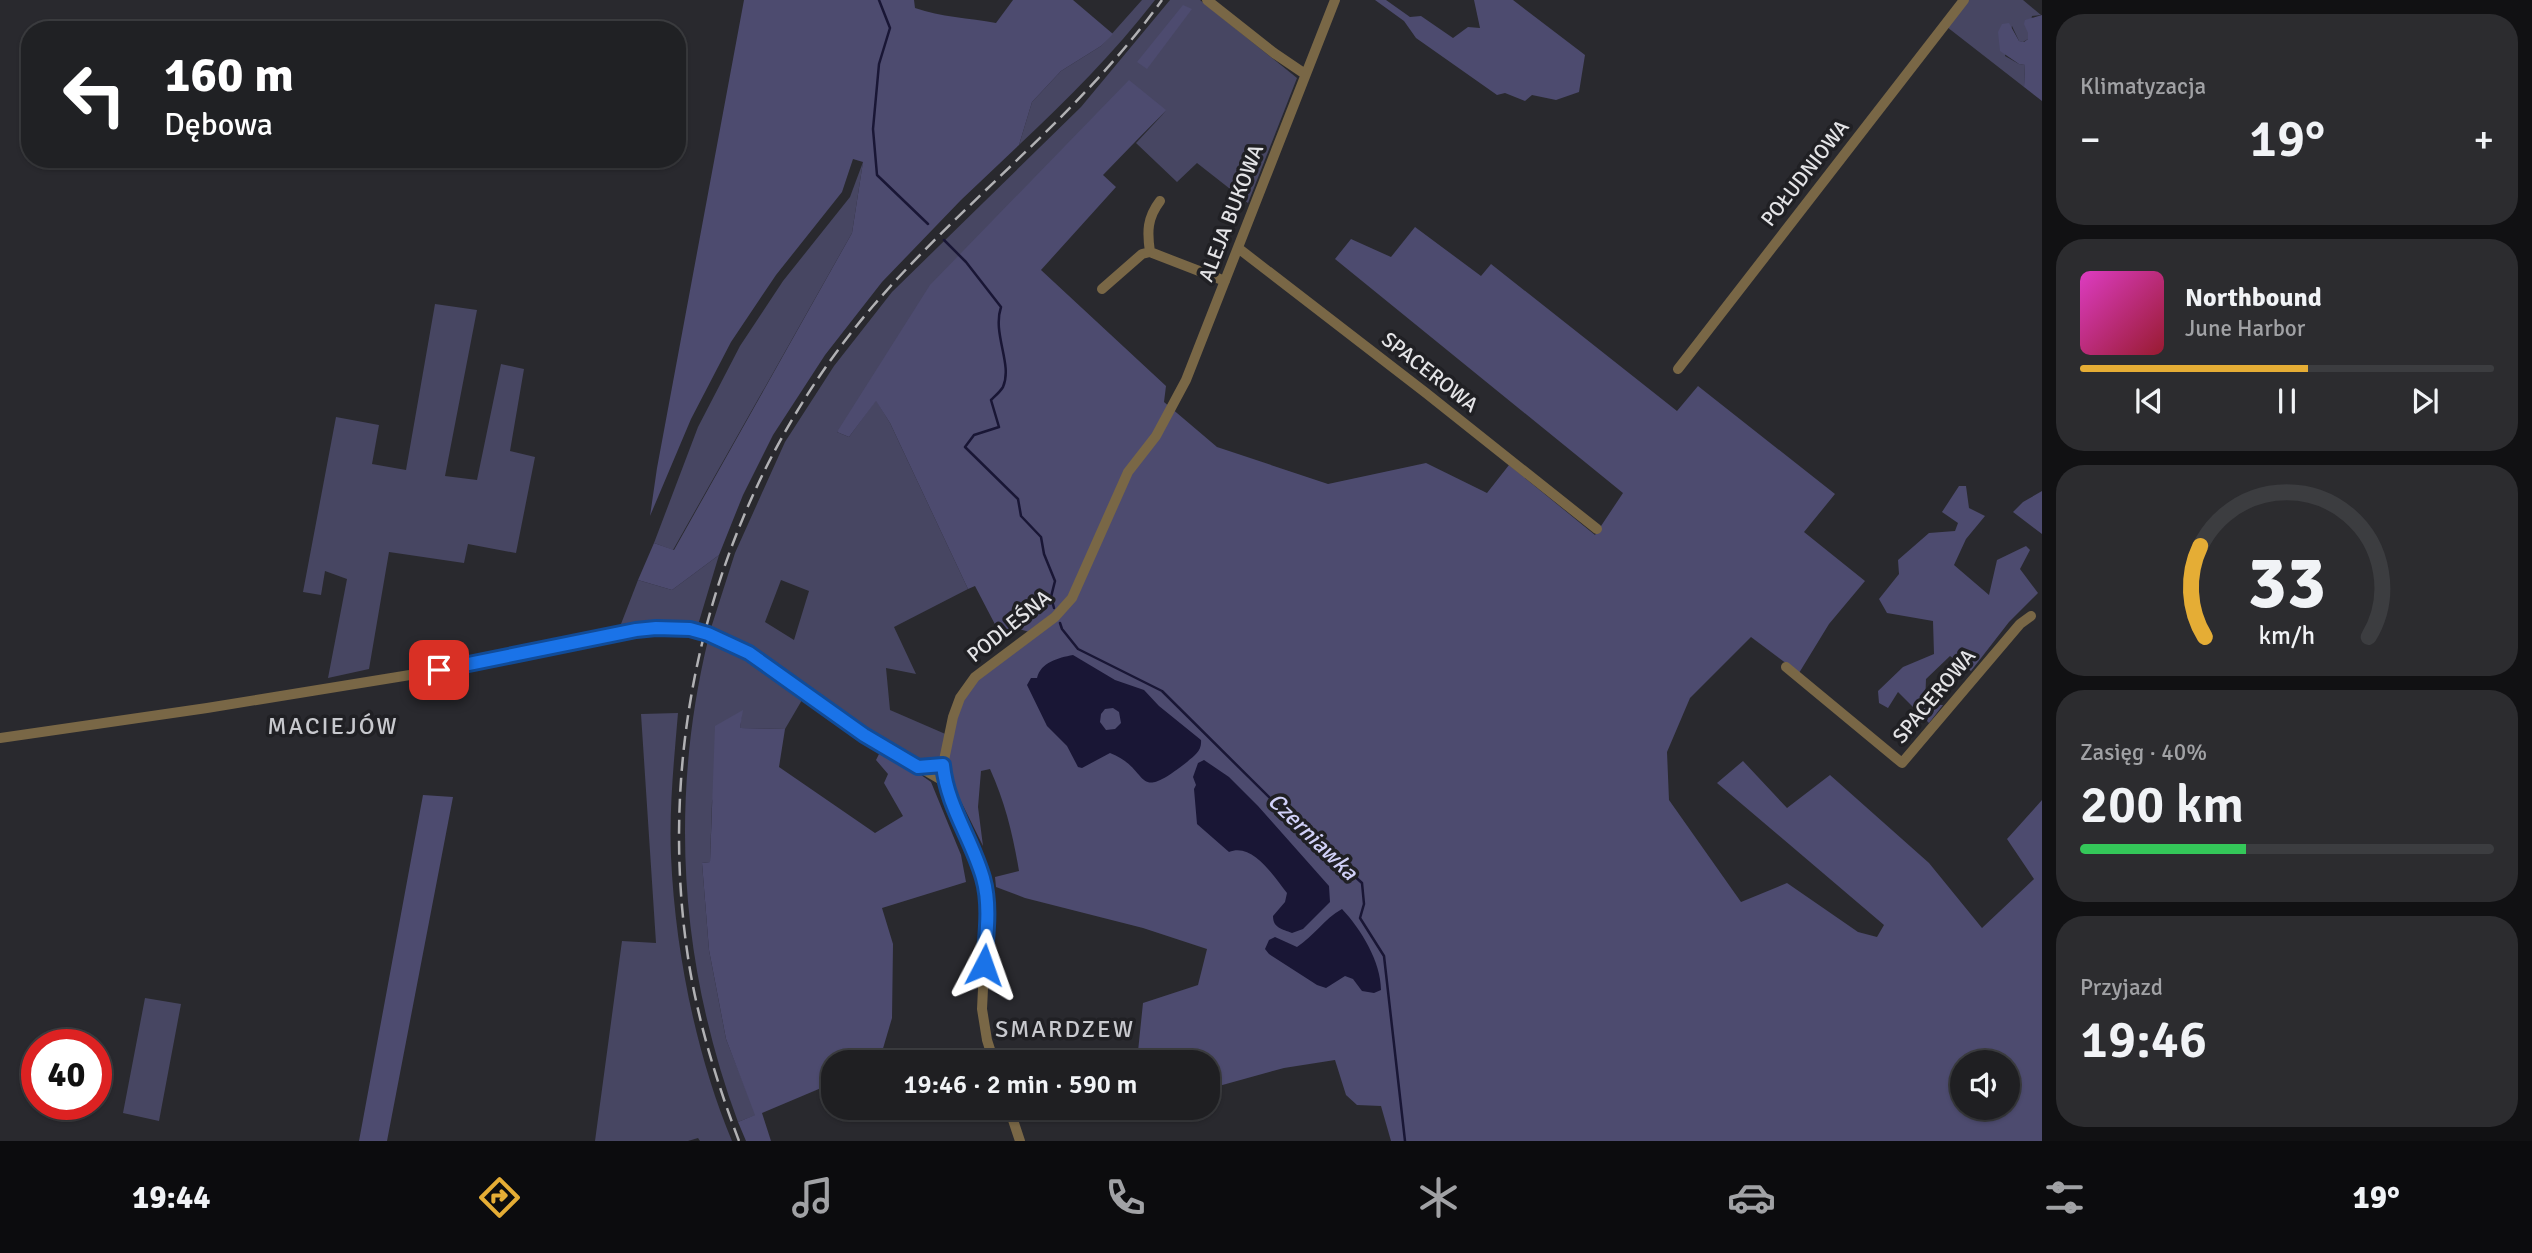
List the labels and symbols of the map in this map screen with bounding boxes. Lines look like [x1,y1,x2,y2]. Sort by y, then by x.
street label: POŁUDNIOWA [1755,114,1855,232]
street label: ALEJA BUKOWA [1193,141,1269,285]
street label: SPACEROWA [1376,326,1484,418]
street label: PODLEŚNA [962,584,1056,668]
pin [409,640,469,700]
street label: SPACEROWA [1887,643,1981,749]
district label: MACIEJÓW [267,711,399,741]
water label: Czerniawka [1262,786,1365,887]
position arrow [947,928,1021,1002]
district label: SMARDZEW [995,1014,1135,1044]
speed limit sign: 40 [21,1029,112,1120]

